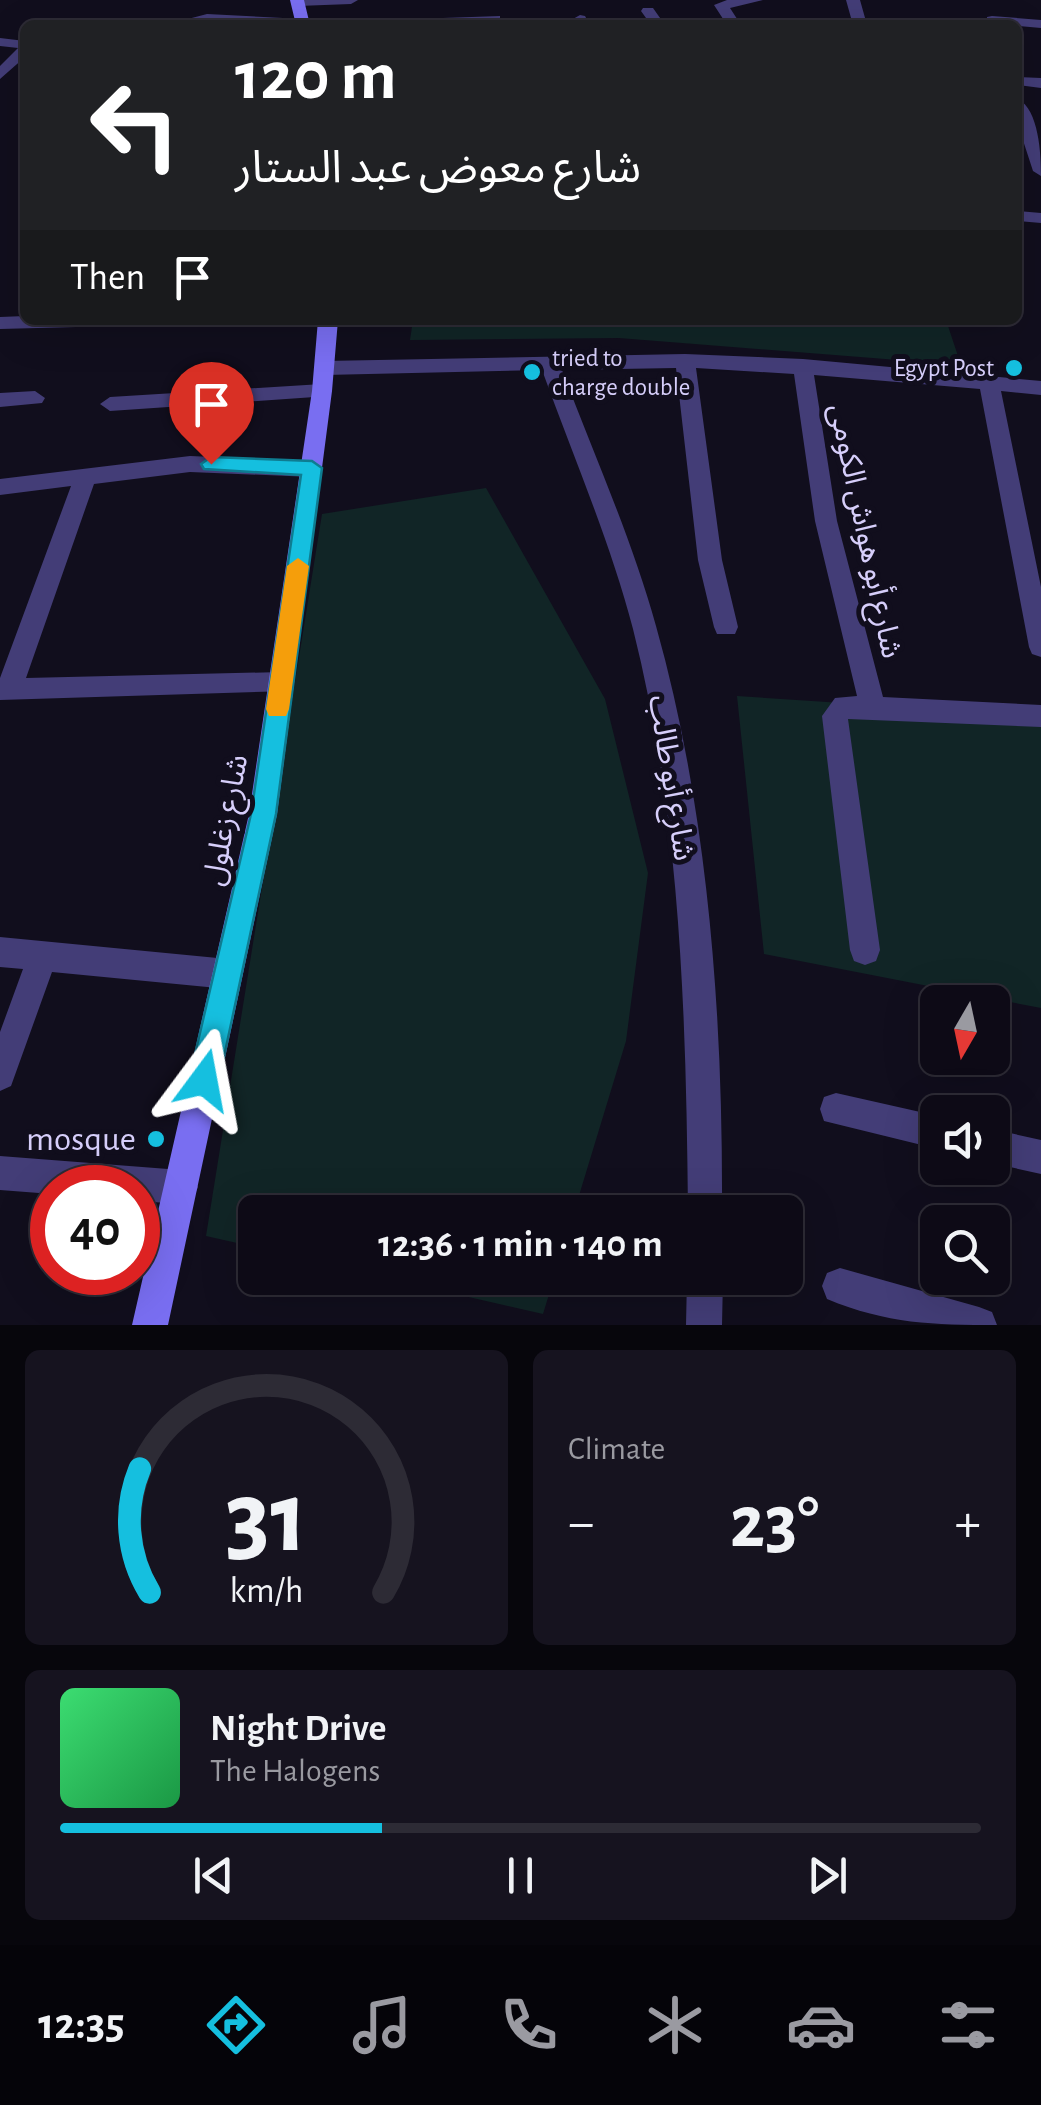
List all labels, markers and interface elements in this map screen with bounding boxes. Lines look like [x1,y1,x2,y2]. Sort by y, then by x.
text: 120 m [235,42,397,112]
icon: left [70,60,200,190]
text: شارع معوض عبد الستار [235,146,641,191]
icon: arrive [165,250,220,305]
text: Then [70,259,145,297]
place label: tried to charge double [552,346,690,400]
place label: Egypt Post [894,356,994,381]
marker: Egypt Post [1003,357,1025,379]
marker: tried to charge double [521,361,543,383]
pin [169,362,254,465]
icon: arrive [184,377,239,432]
street label: شارع أبو هواش الكومى [817,400,911,662]
street label: شارع أبو طالب [637,692,704,864]
street label: شارع زغلول [199,752,259,889]
north arrow [920,985,1010,1075]
map controls [920,985,1010,1295]
position arrow [152,1028,256,1132]
button: sound [920,1095,1010,1185]
place label: mosque [26,1122,136,1157]
marker: mosque [145,1128,167,1150]
speed limit sign: 40 [30,1165,160,1295]
button: search [920,1205,1010,1295]
text: 12:36 · 1 min · 140 m [378,1226,663,1264]
text: Climate [568,1433,665,1465]
text: 31 [225,1467,308,1571]
text: 23° [730,1486,819,1561]
text: − [568,1496,594,1551]
text: + [955,1496,981,1551]
text: km/h [230,1573,303,1609]
text: Night Drive [210,1710,386,1748]
text: The Halogens [210,1755,380,1787]
icon: previous [186,1848,241,1903]
icon: pause [493,1848,548,1903]
icon: next [800,1848,855,1903]
icon: directions [201,1990,271,2060]
icon: music [347,1990,417,2060]
icon: phone [494,1990,564,2060]
icon: climate [640,1990,710,2060]
icon: car [786,1990,856,2060]
icon: filters [933,1990,1003,2060]
text: 12:35 [38,2002,125,2047]

